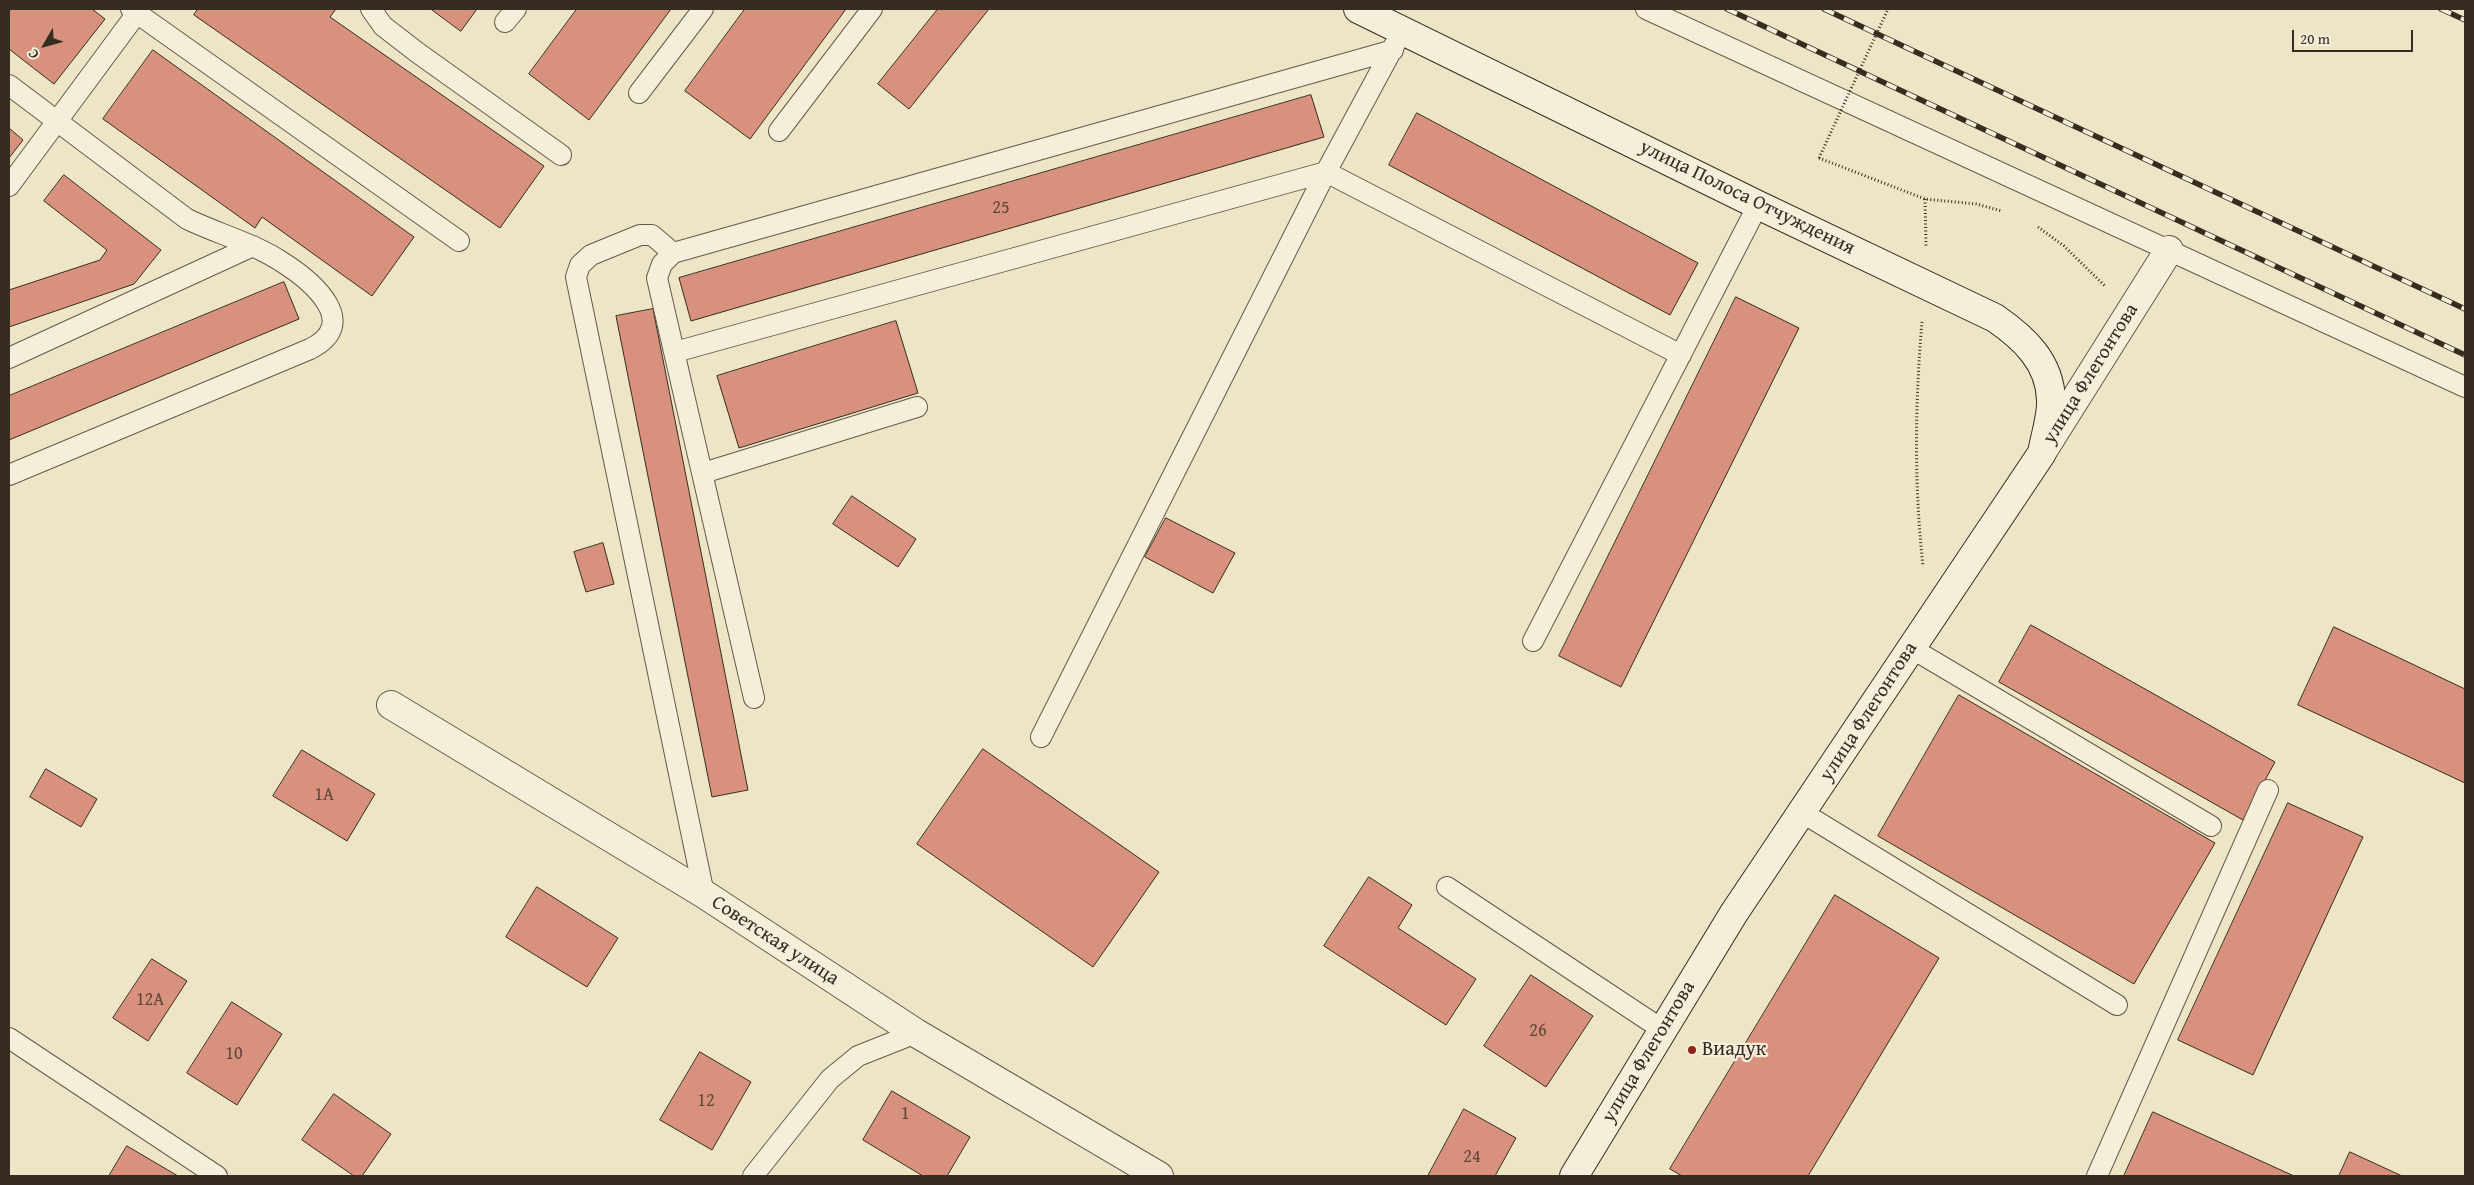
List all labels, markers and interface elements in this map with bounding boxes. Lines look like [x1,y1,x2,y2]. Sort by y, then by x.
north arrow [20,20,70,70]
scale bar [2294,20,2415,52]
text: 20 m [2300,28,2330,49]
text: С [23,45,44,64]
street label: улица Полоса Отчуждения [1635,135,1859,261]
house number: 25 [992,197,1010,219]
street label: улица Флегонтова [2038,299,2144,449]
street label: улица Флегонтова [1815,638,1923,786]
house number: 1А [314,784,334,806]
street label: Советская улица [707,891,843,991]
street label: улица Флегонтова [1597,977,1701,1127]
house number: 12А [136,989,164,1011]
house number: 26 [1529,1020,1547,1042]
place label: Виадук [1702,1038,1766,1062]
house number: 10 [225,1043,243,1065]
marker: Виадук [1686,1044,1698,1056]
house number: 12 [697,1090,715,1112]
house number: 1 [901,1103,909,1125]
house number: 24 [1463,1146,1481,1168]

